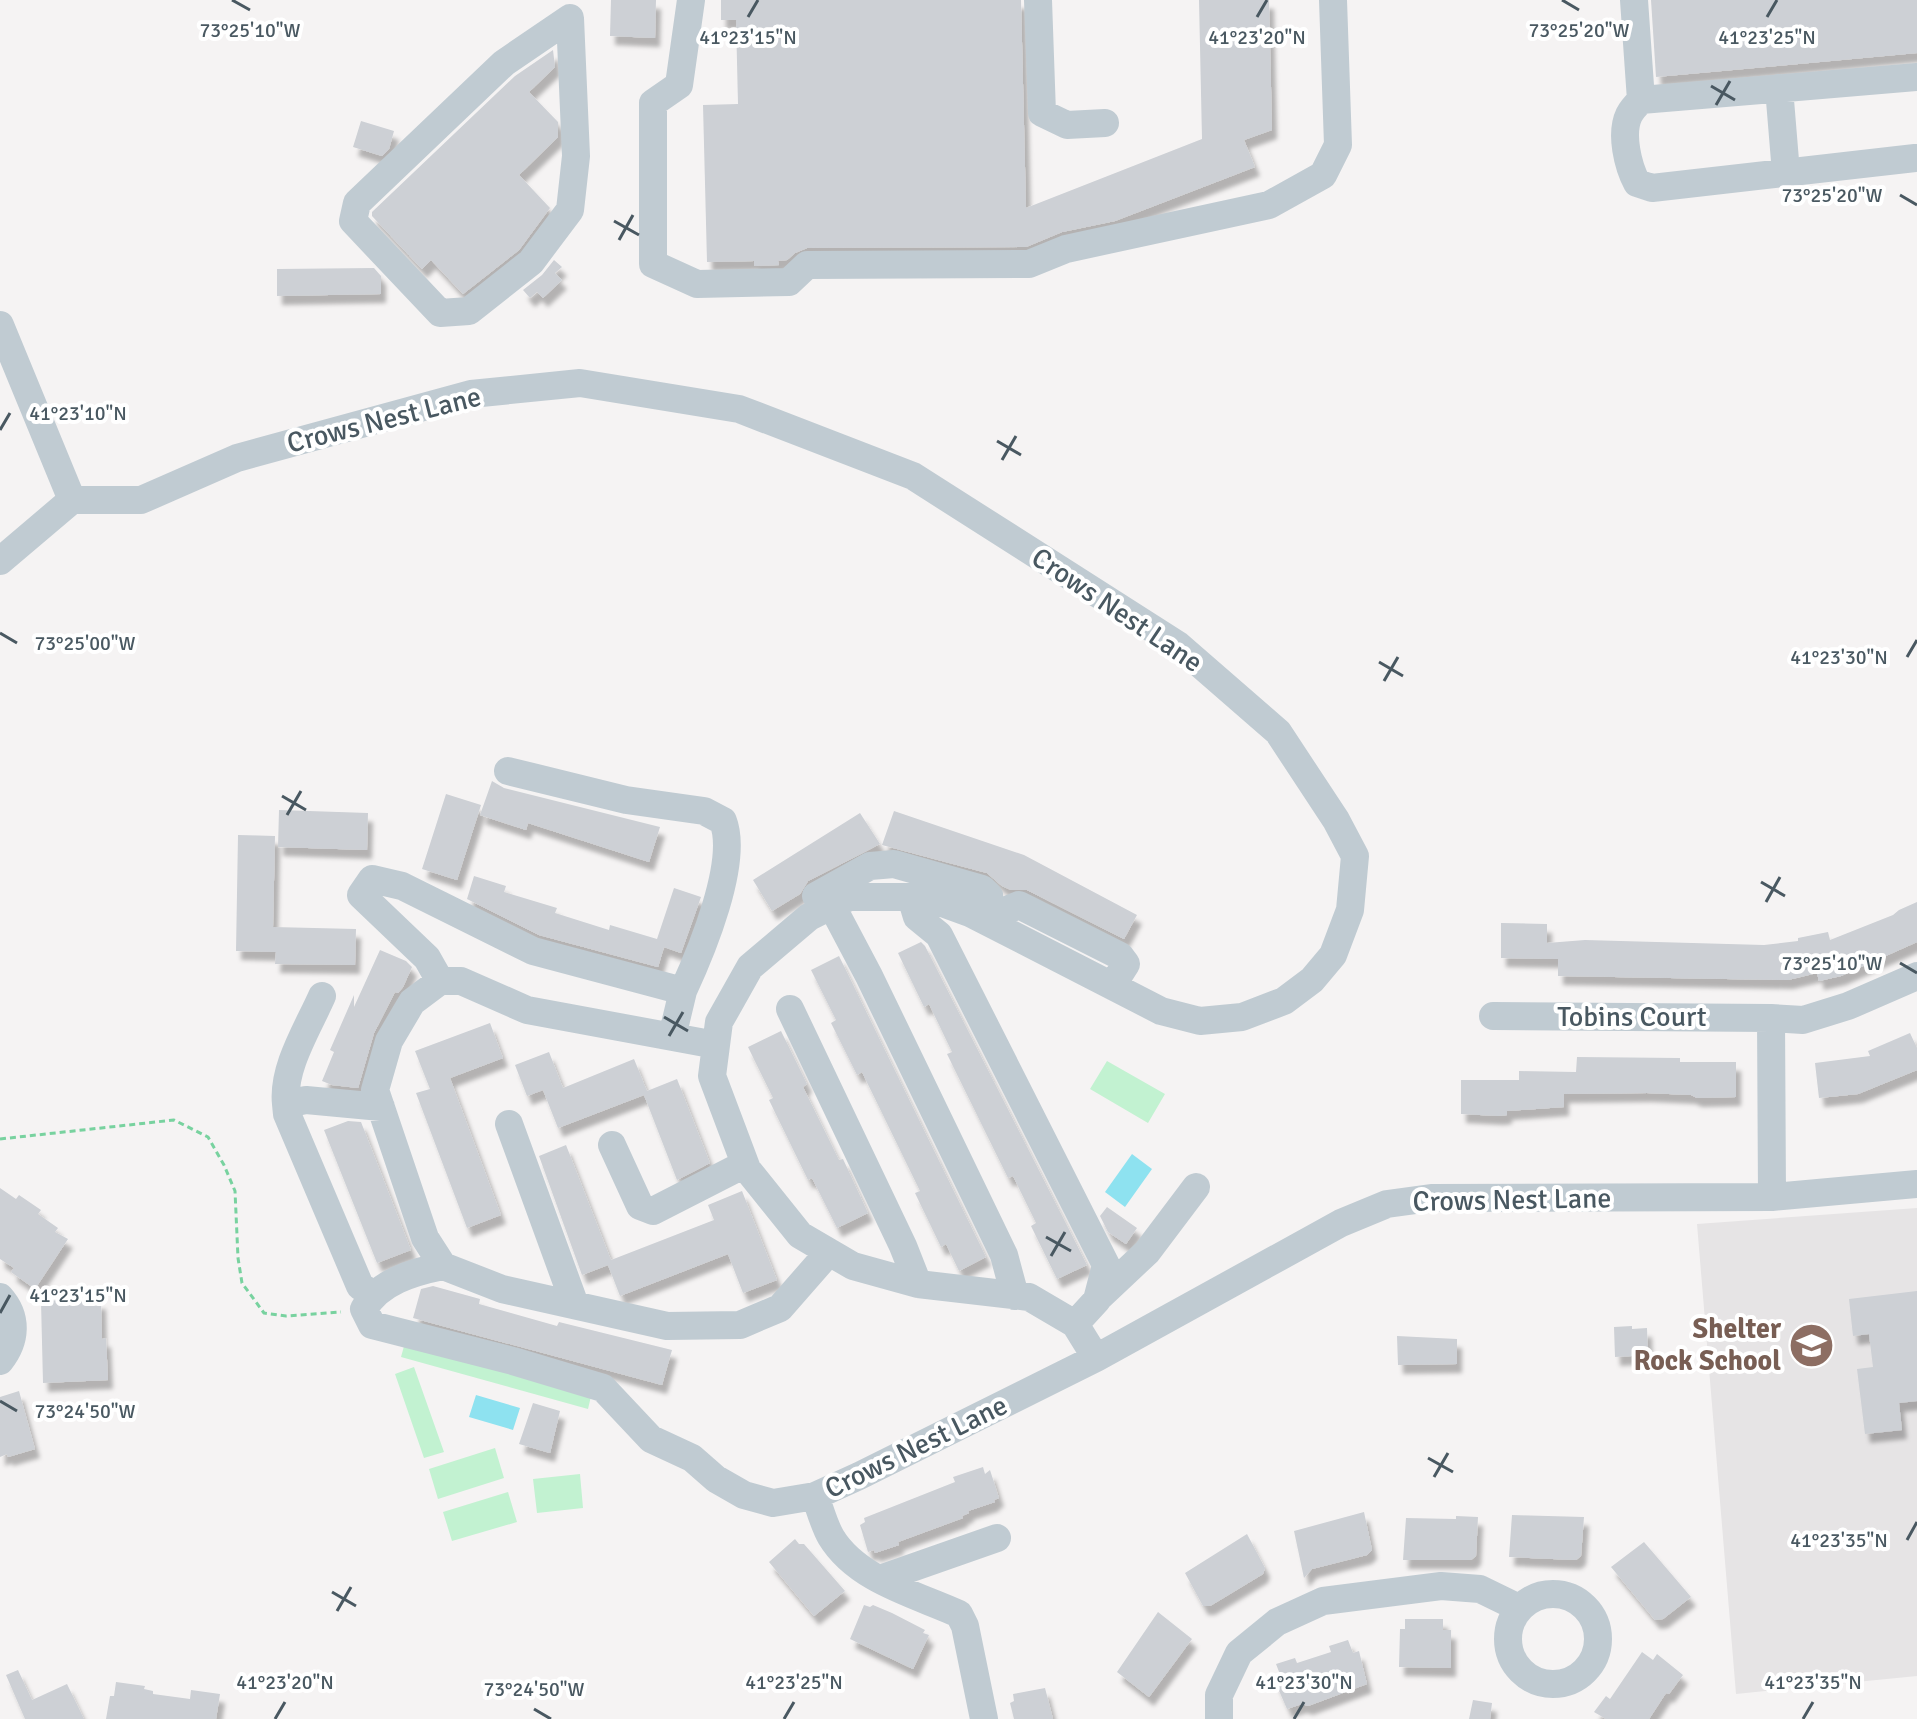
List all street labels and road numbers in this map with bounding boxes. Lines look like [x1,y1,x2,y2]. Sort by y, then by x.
street label: Crows Nest Lane [283,379,485,461]
street label: Crows Nest Lane [1025,540,1209,680]
street label: Tobins Court [1557,1000,1707,1034]
street label: Crows Nest Lane [1412,1181,1612,1219]
street label: Crows Nest Lane [819,1388,1013,1506]

